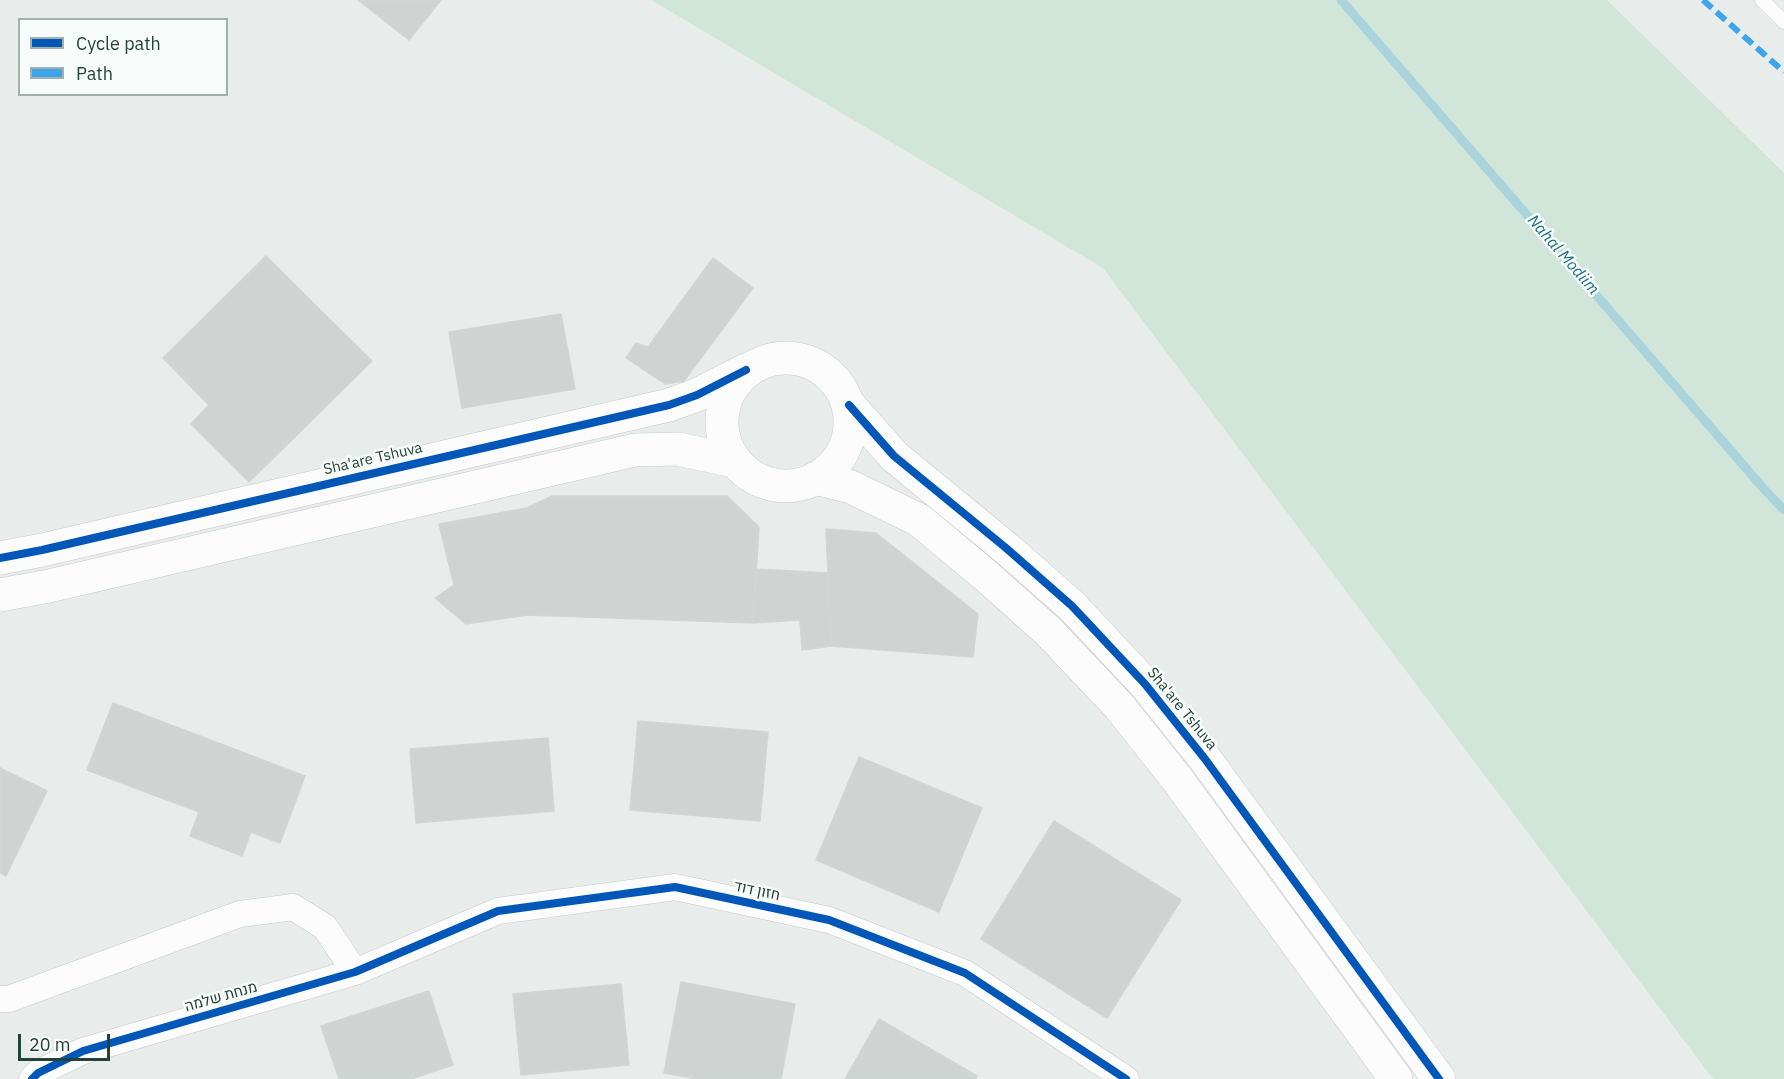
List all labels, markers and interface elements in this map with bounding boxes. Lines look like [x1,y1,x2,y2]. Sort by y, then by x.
legend [18,18,228,96]
text: Cycle path [76,32,161,55]
text: Path [76,62,113,85]
water label: Nahal Modiim [1523,211,1603,299]
street label: Sha'are Tshuva [322,439,424,479]
street label: Sha'are Tshuva [1143,664,1221,754]
street label: חזון דוד [732,877,782,905]
street label: מנחת שלמה [183,978,259,1016]
scale bar [21,1022,112,1060]
text: 20 m [29,1033,71,1056]

